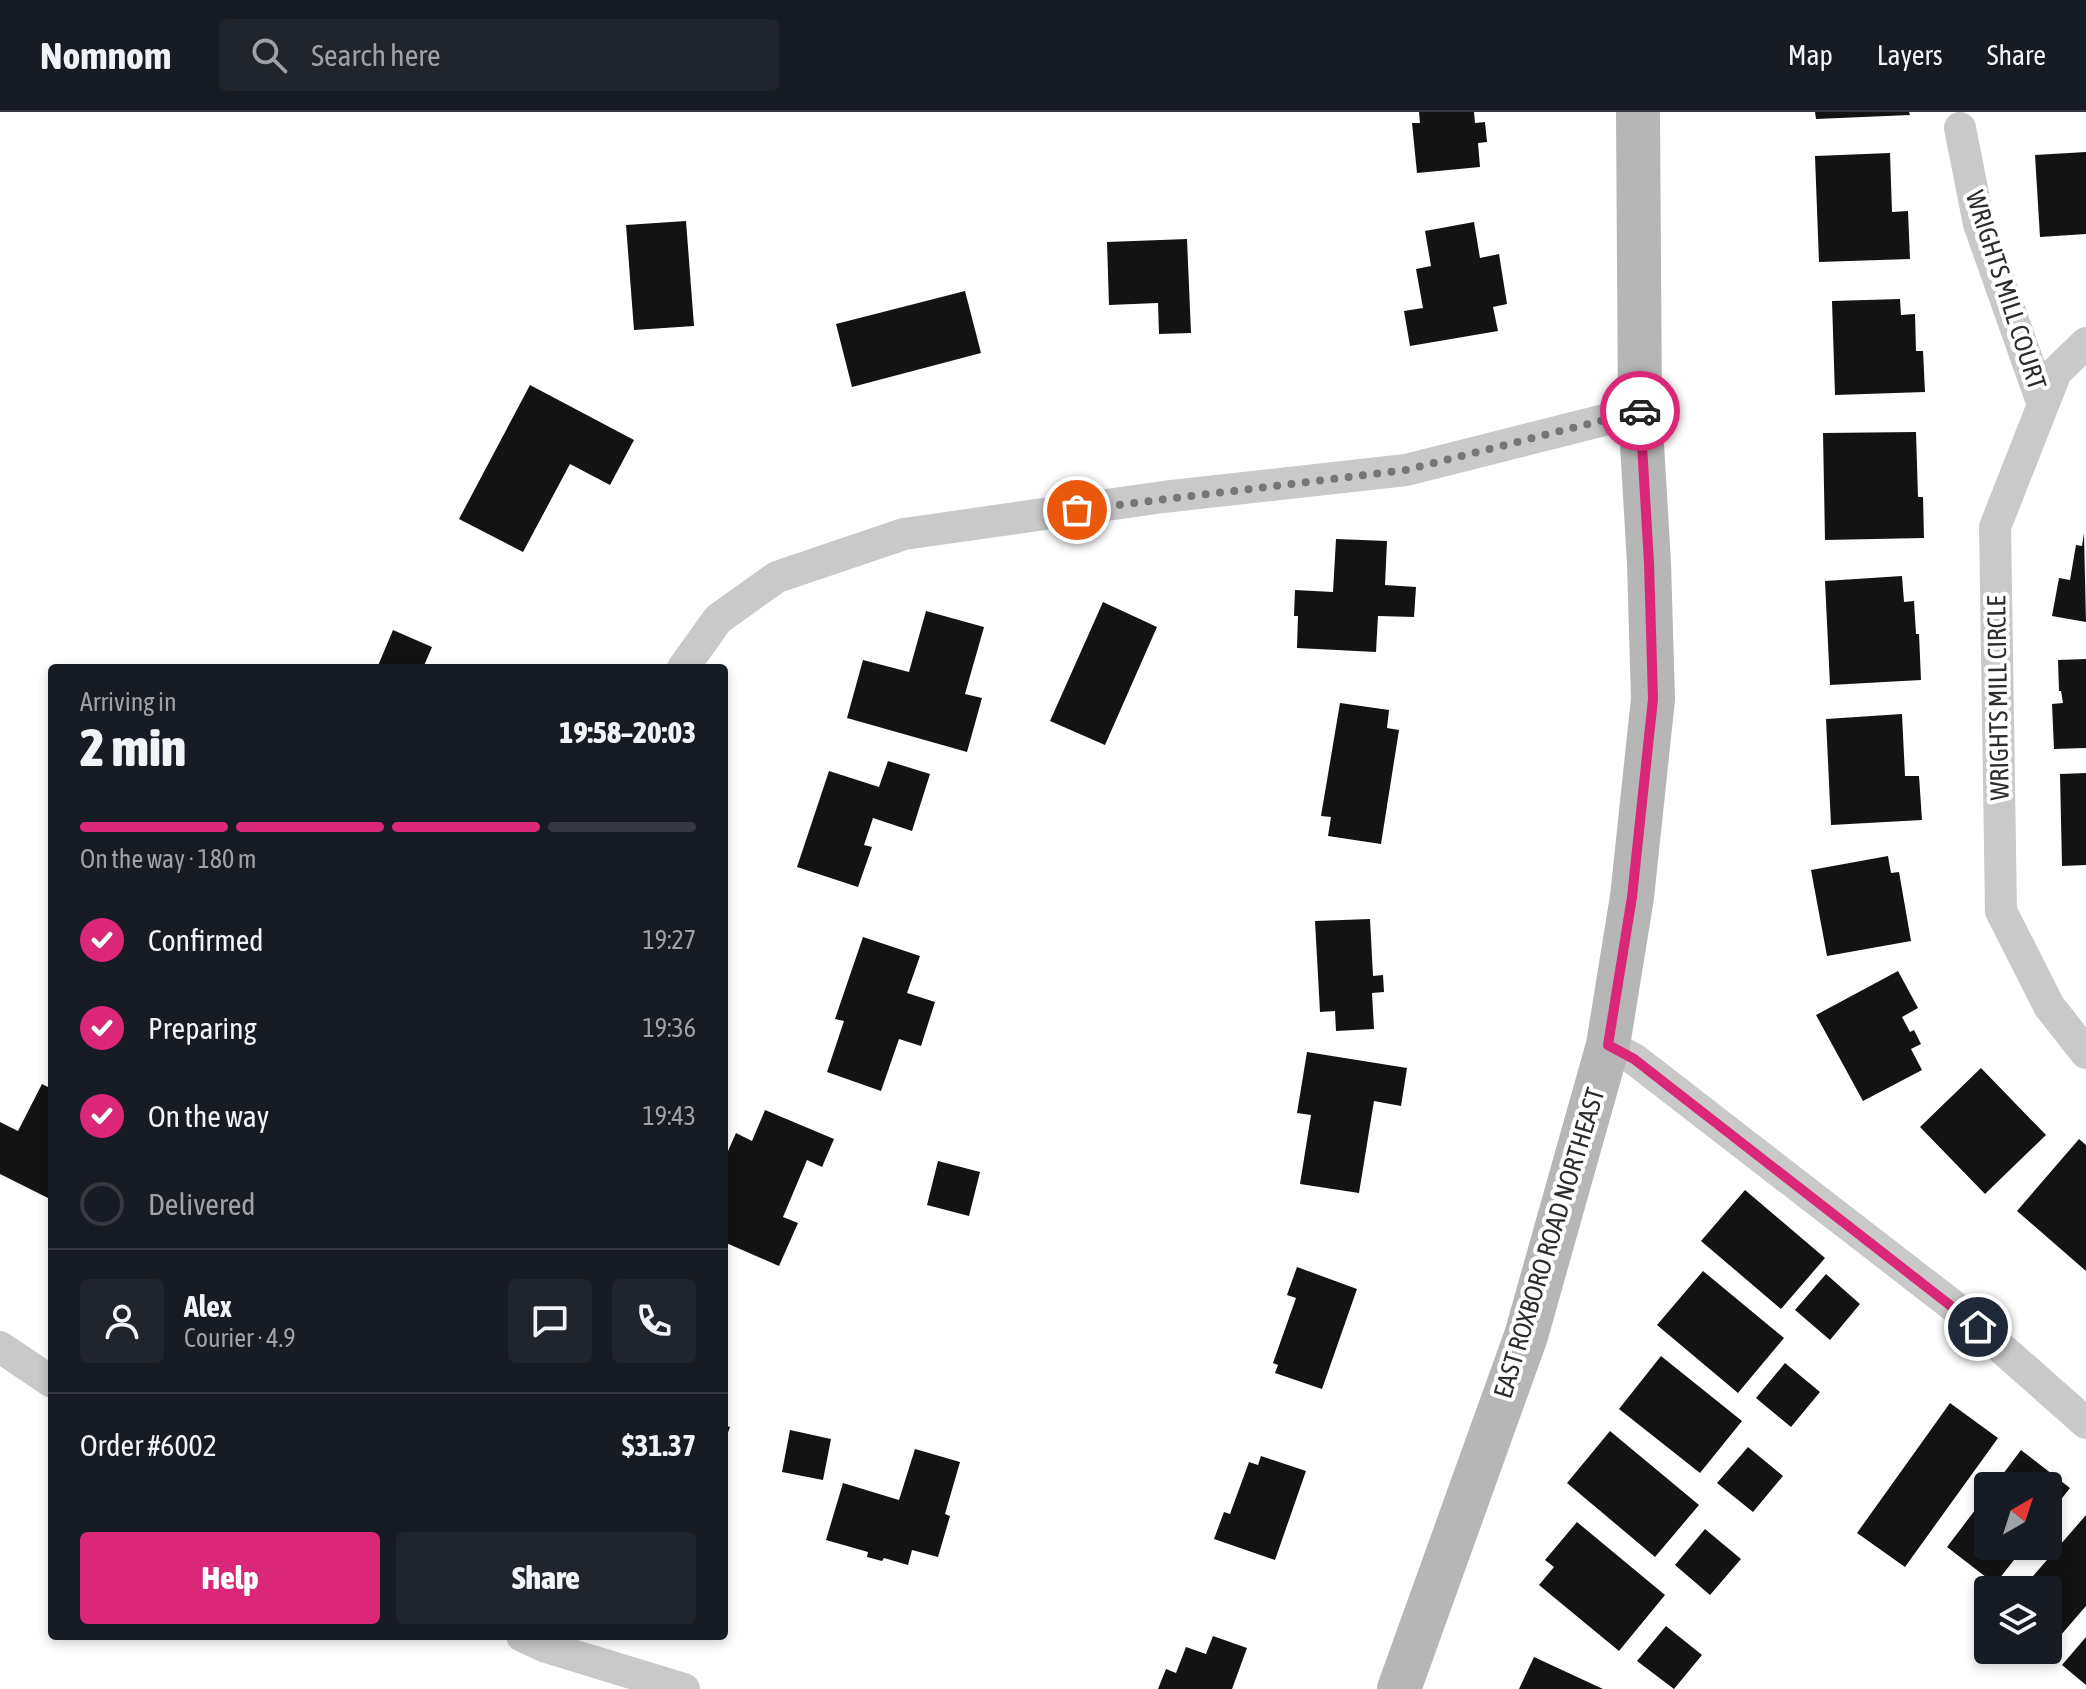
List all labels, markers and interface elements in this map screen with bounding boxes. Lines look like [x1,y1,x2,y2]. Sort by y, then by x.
search box [219,19,779,91]
icon: search [247,33,291,77]
text: Nomnom [40,34,171,77]
text: Search here [311,38,441,72]
text: Map [1788,39,1833,71]
text: Layers [1877,39,1943,71]
text: Share [1987,39,2046,71]
street label: WRIGHTS MILL COURT [1960,187,2052,394]
courier [1600,371,1680,451]
icon: car [1618,389,1662,433]
pin [1043,476,1111,544]
icon: bag [1055,488,1099,532]
street label: WRIGHTS MILL CIRCLE [1981,595,2015,801]
text: Arriving in [80,687,177,717]
text: 19:58–20:03 [559,715,696,749]
text: 2 min [80,717,186,777]
text: On the way · 180 m [80,844,257,874]
icon: check [80,918,124,962]
text: Confirmed [148,923,263,957]
text: 19:27 [642,925,696,955]
icon: check [80,1006,124,1050]
text: Preparing [148,1011,257,1045]
text: 19:36 [642,1013,696,1043]
street label: EAST ROXBORO ROAD NORTHEAST [1487,1084,1611,1402]
icon: check [80,1094,124,1138]
text: On the way [148,1099,269,1133]
text: 19:43 [642,1101,696,1131]
text: Delivered [148,1187,256,1221]
button: person [80,1279,164,1363]
button: chat [508,1279,592,1363]
button: phone [612,1279,696,1363]
text: Alex [184,1289,232,1323]
pin [1944,1293,2012,1361]
icon: home [1956,1305,2000,1349]
text: Courier · 4.9 [184,1323,295,1353]
text: Order #6002 [80,1428,217,1462]
text: $31.37 [622,1428,696,1462]
north arrow [1974,1472,2062,1560]
map controls [1974,1472,2062,1664]
button: Help [80,1532,380,1624]
button: Share [396,1532,696,1624]
button: layers [1974,1576,2062,1664]

